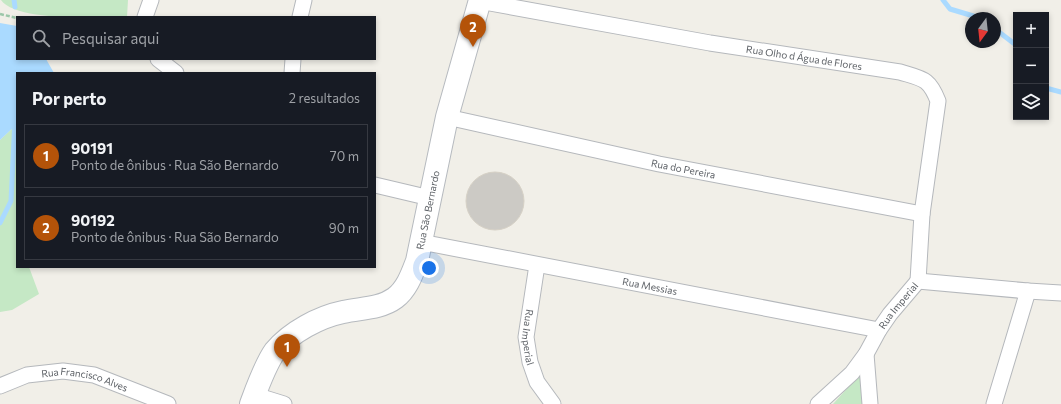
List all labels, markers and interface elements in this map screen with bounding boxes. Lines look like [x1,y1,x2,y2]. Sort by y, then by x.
north arrow [965,12,1001,48]
map controls [1013,12,1049,120]
button: + [1013,12,1049,48]
pin: 2 [460,14,486,47]
search box [16,16,376,60]
icon: search [30,27,52,49]
text: Pesquisar aqui [62,29,159,47]
street label: Rua Olho d Água de Flores [745,43,863,72]
button: − [1013,48,1049,84]
button: layers [1013,84,1049,120]
text: Por perto [32,88,107,109]
text: 2 resultados [289,90,360,106]
text: 90191 [71,139,113,157]
text: 1 [43,148,49,164]
text: 70 m [330,148,359,164]
street label: Rua do Pereira [650,156,717,181]
text: Ponto de ônibus · Rua São Bernardo [71,157,279,173]
street label: Rua São Bernardo [414,169,442,251]
text: 90192 [71,211,115,229]
text: 2 [42,220,50,236]
text: 90 m [329,220,359,236]
text: Ponto de ônibus · Rua São Bernardo [71,229,279,245]
your location [419,258,439,278]
street label: Rua Messias [621,275,679,297]
street label: Rua Imperial [876,280,920,331]
street label: Rua Imperial [520,308,537,367]
pin: 1 [274,334,300,367]
street label: Rua Francisco Alves [41,365,130,394]

